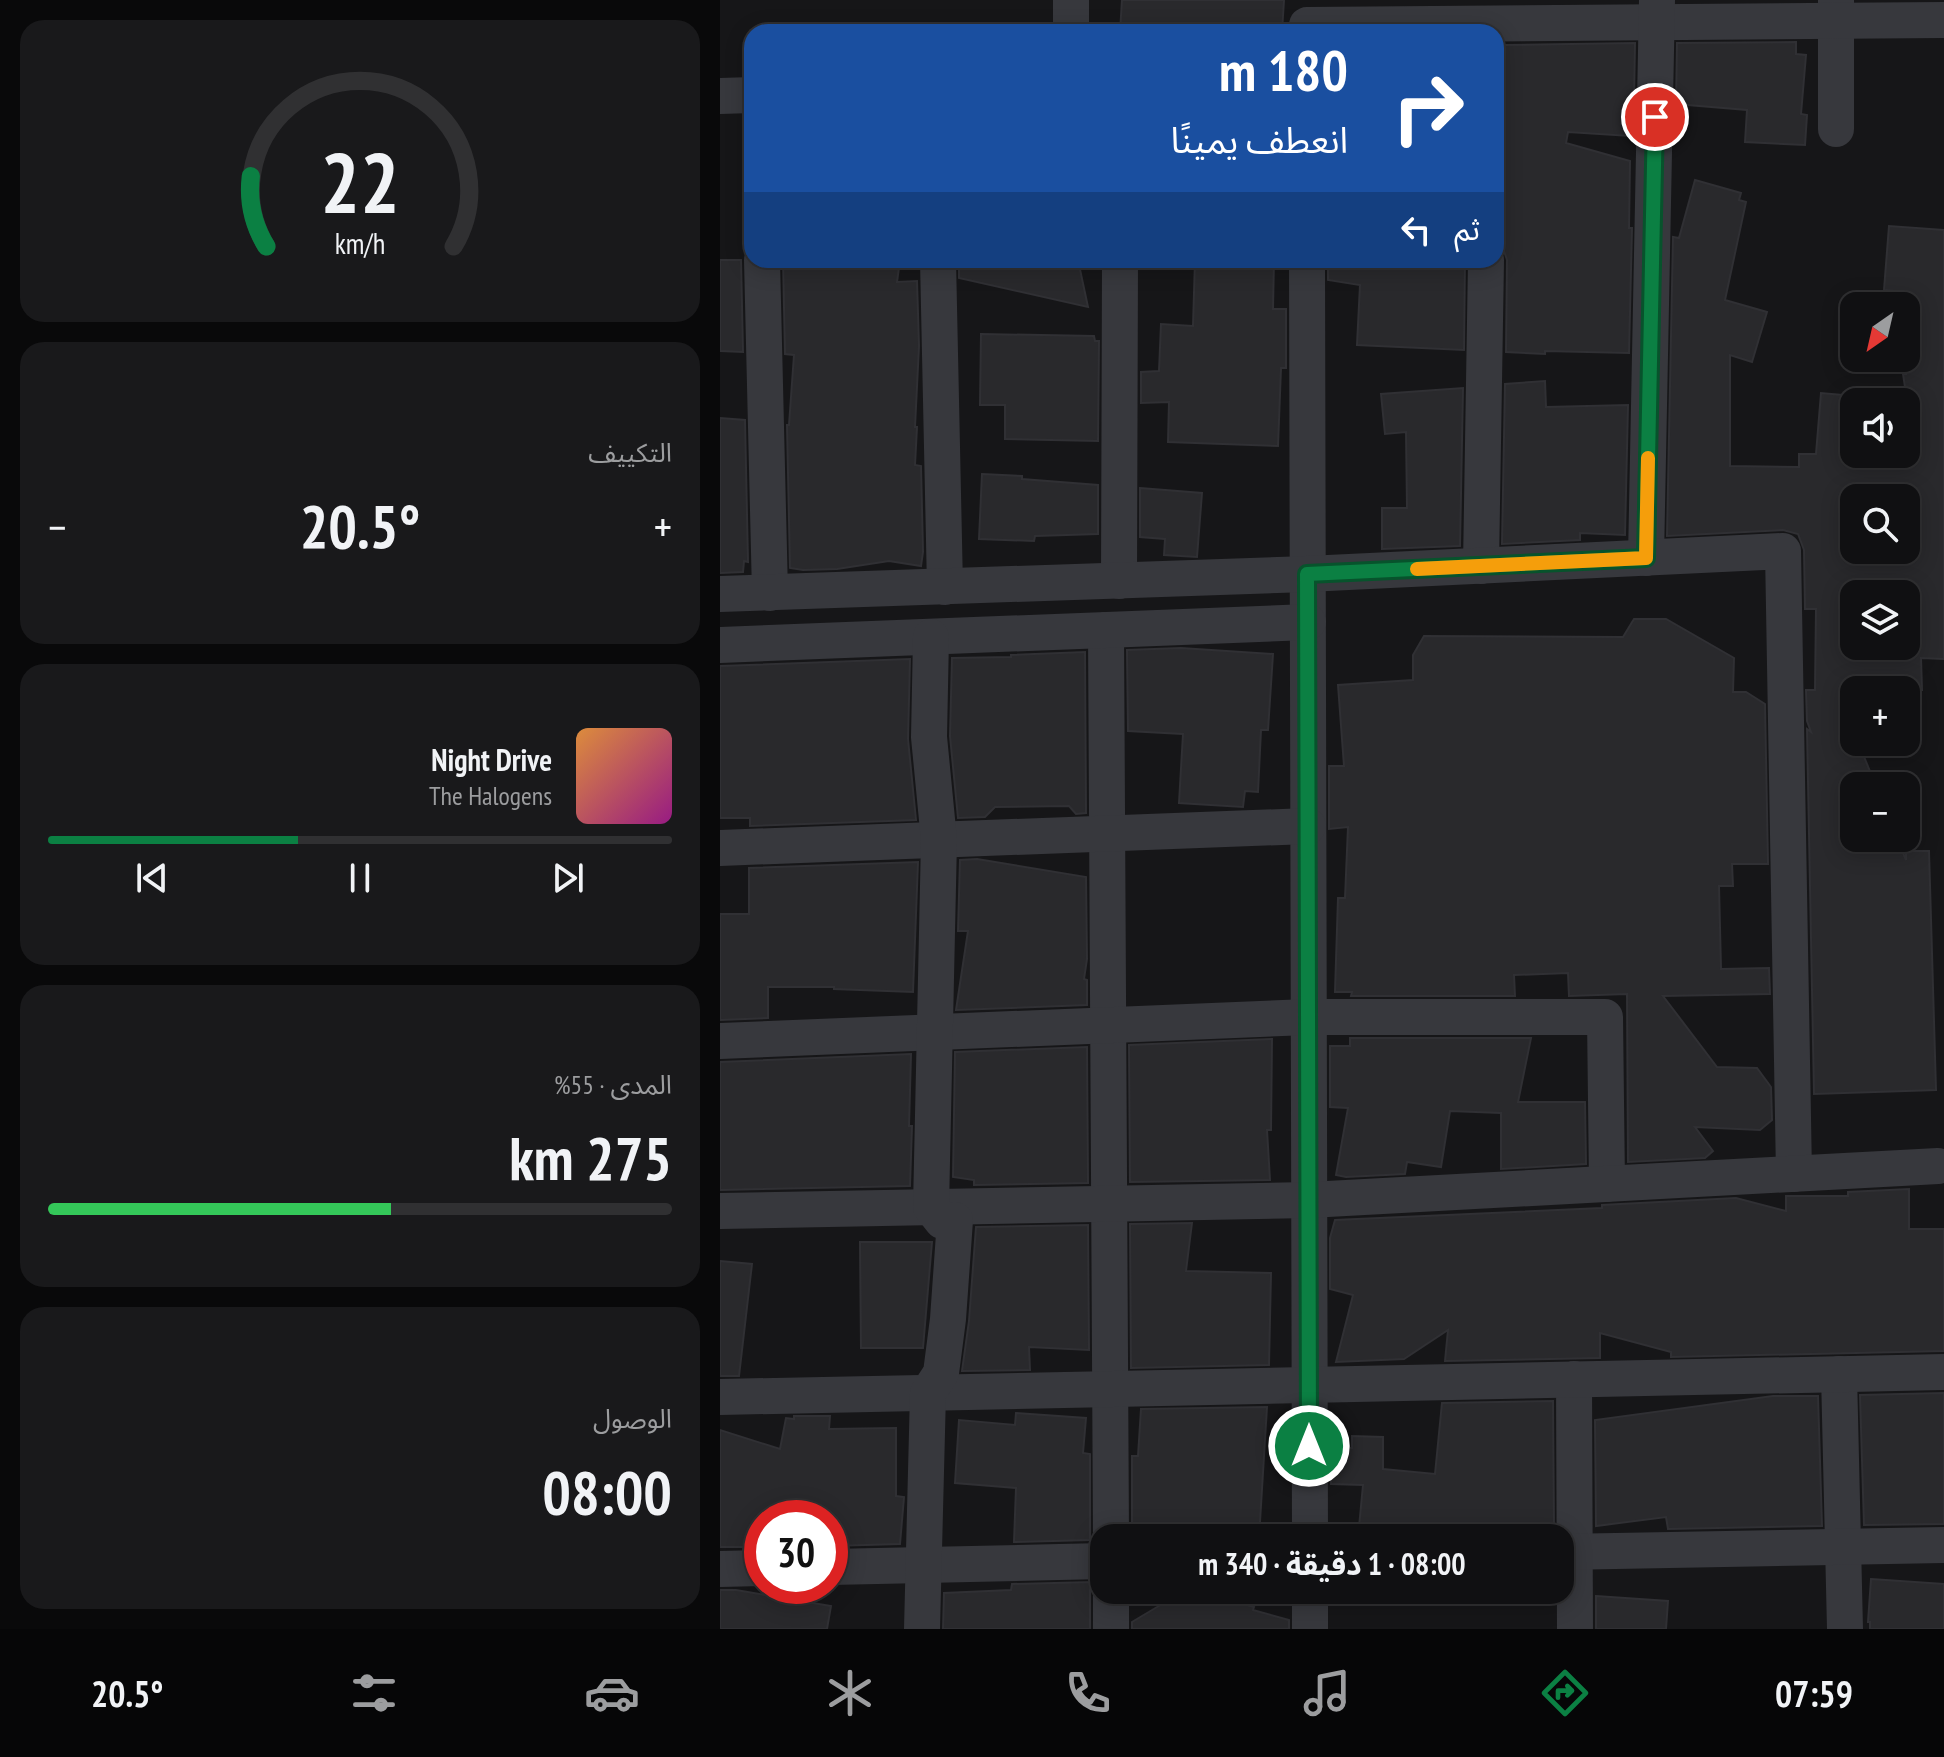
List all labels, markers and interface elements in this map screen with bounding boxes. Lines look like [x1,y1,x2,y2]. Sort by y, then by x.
text: 180 m [1219,34,1348,106]
icon: right [1376,56,1480,160]
pin [1621,83,1689,151]
icon: arrive [1633,95,1677,139]
text: انعطف يمينًا [1170,116,1348,163]
text: 22 [320,127,400,235]
icon: left [1394,208,1438,252]
text: ثم [1454,209,1480,248]
text: km/h [335,225,385,262]
north arrow [1840,292,1920,372]
map controls [1840,292,1920,852]
button: sound [1840,388,1920,468]
text: التكييف [588,436,672,469]
button: search [1840,484,1920,564]
text: 20.5° [300,487,420,565]
text: − [48,498,66,555]
text: + [654,498,672,555]
button: layers [1840,580,1920,660]
button: + [1840,676,1920,756]
text: Night Drive [431,740,552,779]
button: − [1840,772,1920,852]
text: The Halogens [429,779,552,812]
icon: previous [130,856,174,900]
icon: pause [338,856,382,900]
icon: next [546,856,590,900]
text: المدى · 55% [554,1068,672,1101]
text: 275 km [509,1119,672,1197]
text: الوصول [593,1402,672,1435]
position arrow [1267,1404,1351,1488]
text: 08:00 [542,1453,672,1531]
speed limit sign: 30 [744,1500,848,1604]
text: 08:00 · 1 دقيقة · 340 m [1198,1544,1466,1583]
icon: filters [346,1665,402,1721]
icon: car [584,1665,640,1721]
icon: climate [822,1665,878,1721]
icon: phone [1060,1665,1116,1721]
icon: music [1299,1665,1355,1721]
icon: directions [1537,1665,1593,1721]
text: 20.5° [91,1670,163,1717]
text: 07:59 [1775,1670,1853,1717]

